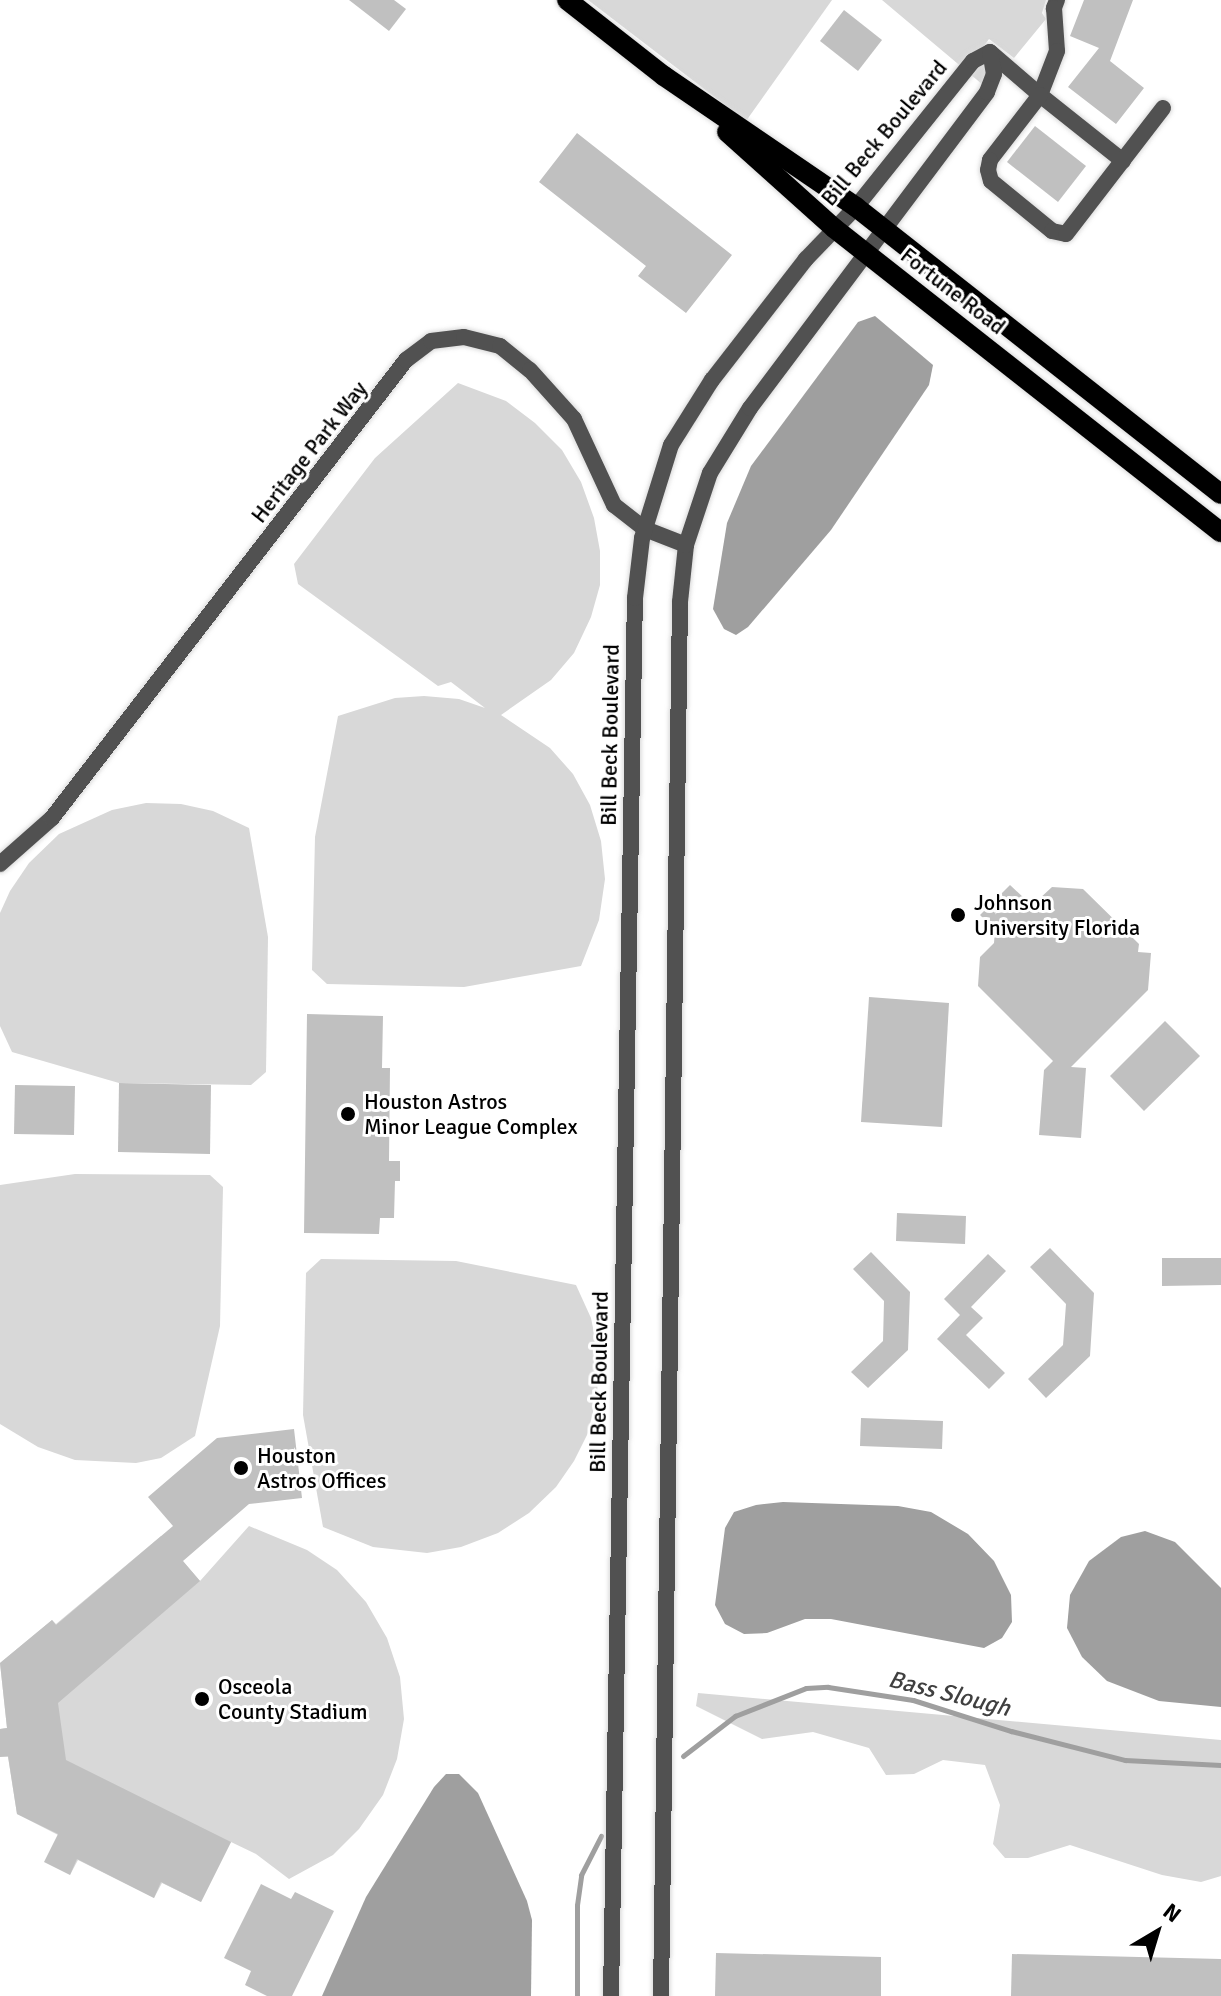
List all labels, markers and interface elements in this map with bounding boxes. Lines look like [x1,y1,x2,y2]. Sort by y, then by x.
street label: Bill Beck Boulevard [815,55,953,211]
street label: Fortune Road [895,242,1011,340]
street label: Heritage Park Way [245,376,373,528]
street label: Bill Beck Boulevard [595,644,625,826]
place label: Johnson University Florida [974,889,1140,940]
marker: Johnson University Florida [949,906,967,924]
place label: Houston Astros Minor League Complex [364,1088,578,1140]
marker: Houston Astros Minor League Complex [339,1105,357,1123]
street label: Bill Beck Boulevard [584,1291,614,1473]
place label: Houston Astros Offices [257,1442,386,1494]
marker: Houston Astros Offices [232,1459,250,1477]
water label: Bass Slough [885,1665,1013,1723]
place label: Osceola County Stadium [218,1673,368,1724]
marker: Osceola County Stadium [193,1690,211,1708]
north arrow [1117,1892,1197,1972]
text: N [1158,1897,1186,1928]

